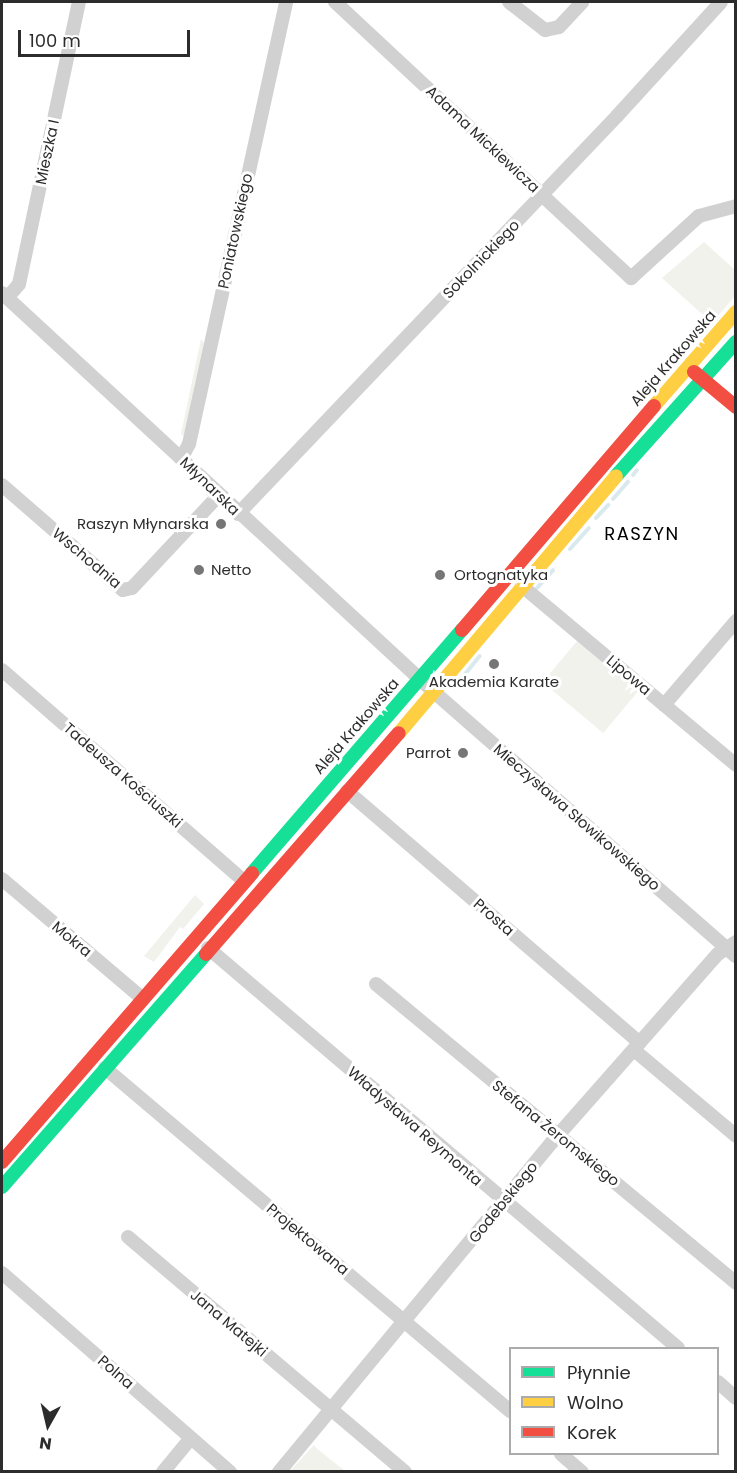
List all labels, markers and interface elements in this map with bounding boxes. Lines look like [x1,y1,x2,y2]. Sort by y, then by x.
scale bar [21,18,194,56]
text: 100 m [29,28,81,53]
street label: Adama Mickiewicza [423,82,543,196]
street label: Mieszka I [31,118,63,186]
street label: Poniatowskiego [214,172,256,290]
street label: Sokolnickiego [439,216,523,302]
street label: Aleja Krakowska [627,306,719,410]
street label: Młynarska [176,453,244,519]
place label: Raszyn Młynarska [77,515,209,533]
marker: Raszyn Młynarska [214,517,228,531]
district label: RASZYN [604,523,680,545]
street label: Wschodnia [49,524,125,592]
place label: Netto [211,561,251,579]
marker: Netto [192,563,206,577]
marker: Ortognatyka [431,566,449,584]
place label: Ortognatyka [454,566,548,584]
street label: Lipowa [603,651,655,699]
marker: Akademia Karate [487,657,501,671]
place label: Akademia Karate [429,673,559,691]
street label: Aleja Krakowska [310,674,402,778]
street label: Tadeusza Kościuszki [60,719,186,831]
street label: Mieczysława Słowikowskiego [490,740,664,894]
place label: Parrot [406,744,451,762]
marker: Parrot [456,746,470,760]
street label: Prosta [470,895,518,939]
street label: Mokra [49,917,95,961]
street label: Władysława Reymonta [344,1063,486,1189]
street label: Stefana Żeromskiego [489,1076,623,1190]
street label: Godebskiego [465,1158,541,1246]
street label: Projektowana [263,1199,353,1279]
street label: Jana Matejki [187,1286,271,1360]
legend [509,1347,719,1455]
street label: Polna [94,1352,138,1392]
text: Płynnie [567,1360,631,1385]
text: Wolno [567,1390,624,1415]
north arrow [18,1395,78,1455]
text: Korek [567,1420,616,1445]
text: N [38,1431,53,1456]

